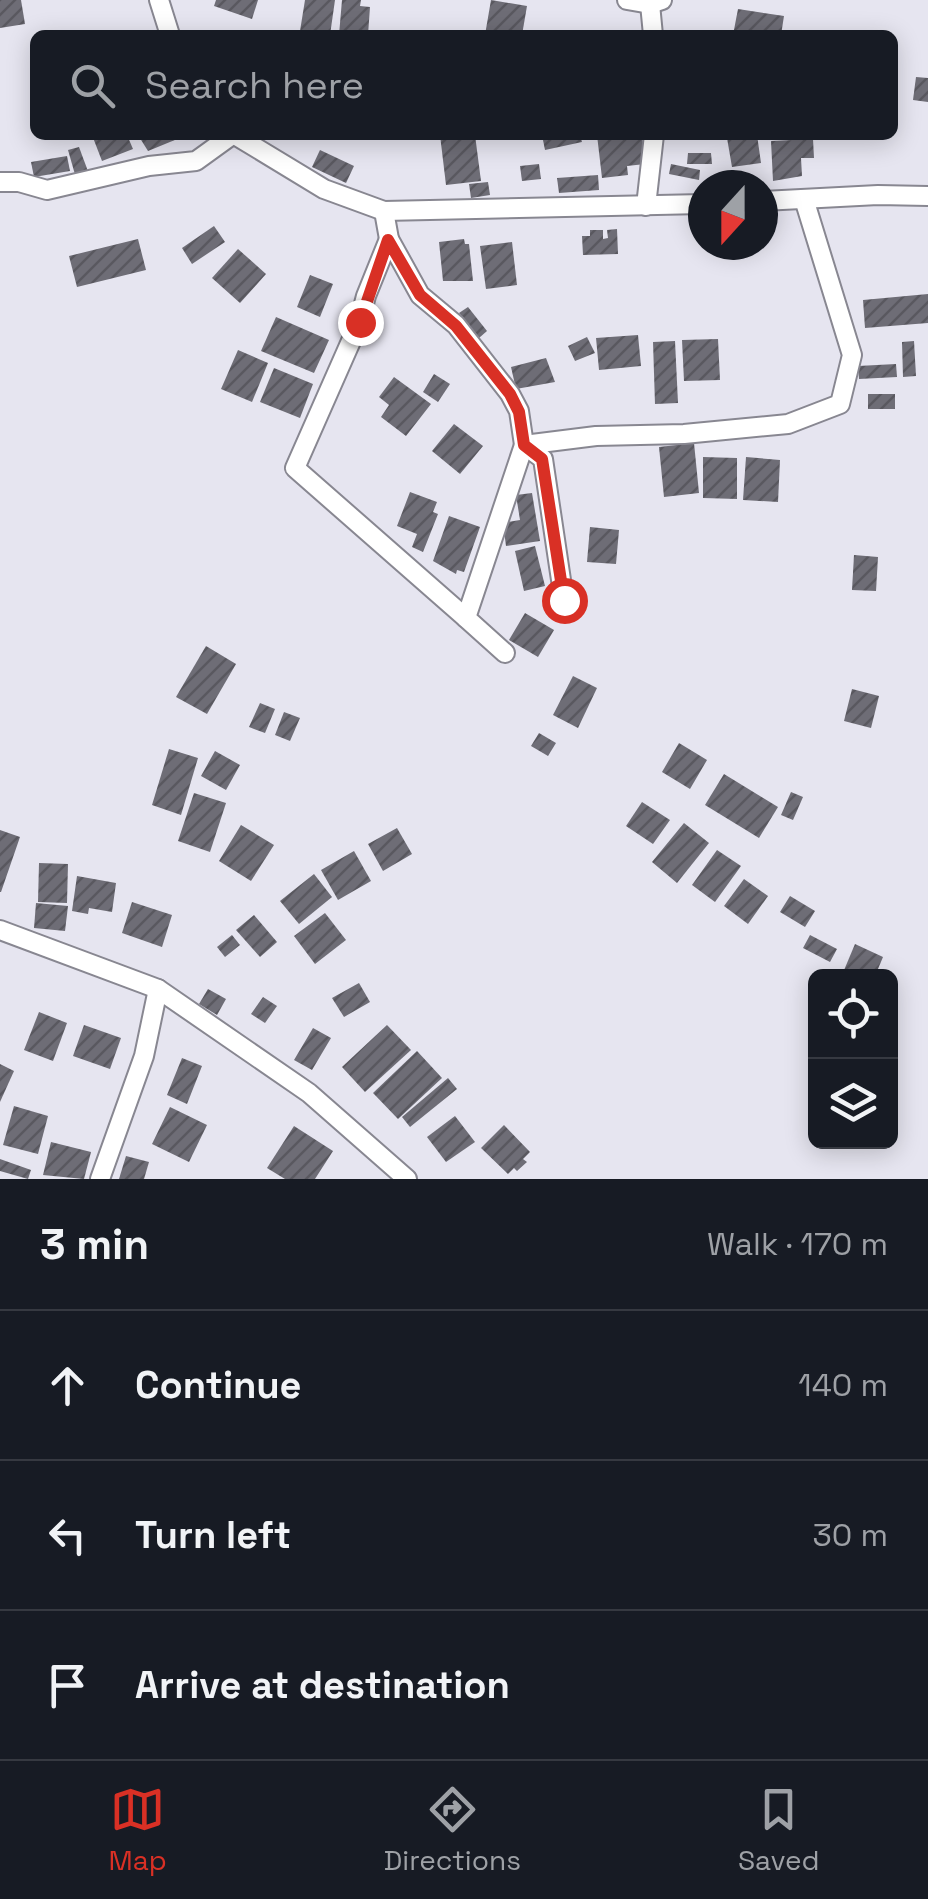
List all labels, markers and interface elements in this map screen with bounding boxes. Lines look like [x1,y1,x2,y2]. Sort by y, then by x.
search box [30,30,898,140]
icon: search [65,58,120,113]
text: Search here [145,61,364,109]
north arrow [688,170,778,260]
route end [338,300,384,346]
route start [542,578,588,624]
map controls [808,969,898,1149]
button: locate [808,969,898,1059]
button: layers [808,1059,898,1149]
text: 3 min [40,1218,149,1271]
text: Walk · 170 m [707,1224,888,1264]
icon: ahead [40,1358,95,1413]
text: Continue [135,1361,301,1409]
text: 140 m [798,1365,888,1405]
icon: left [40,1508,95,1563]
text: Turn left [135,1511,291,1559]
text: 30 m [812,1515,888,1555]
icon: arrive [40,1658,95,1713]
text: Arrive at destination [135,1661,510,1709]
tab: Map [108,1782,167,1878]
tab: Directions [384,1782,521,1878]
tab: Saved [738,1782,820,1878]

